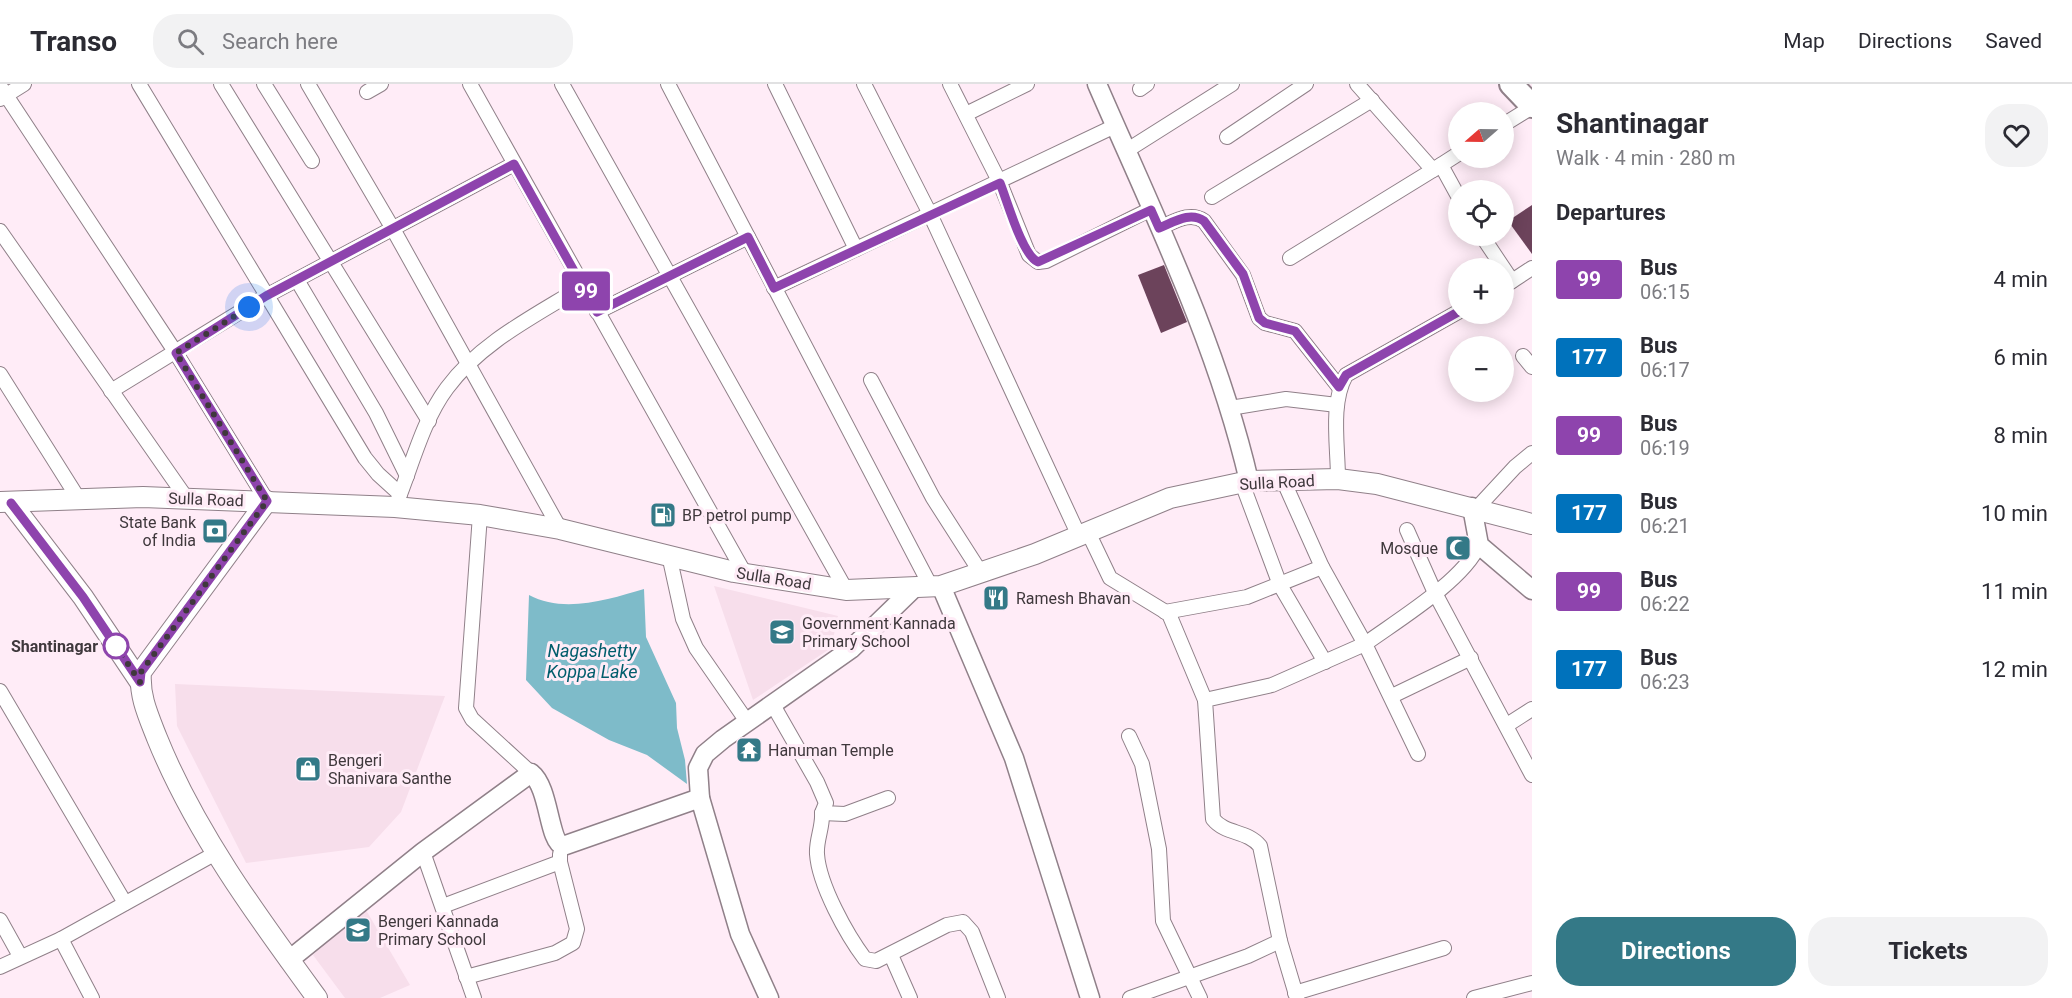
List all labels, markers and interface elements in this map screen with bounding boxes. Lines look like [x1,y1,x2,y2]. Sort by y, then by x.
search box [153,14,573,68]
text: Transo [30,25,117,58]
icon: search [174,25,207,58]
text: Search here [222,29,338,54]
text: Map [1783,29,1825,53]
text: Directions [1858,29,1952,53]
text: Saved [1985,29,2042,53]
north arrow [1448,102,1514,168]
map controls [1448,102,1514,402]
button: heart [1985,104,2048,167]
text: Shantinagar [1556,107,1708,140]
text: Walk · 4 min · 280 m [1556,146,1735,170]
button: locate [1448,180,1514,246]
text: Departures [1556,200,1666,225]
text: Bus [1640,255,1678,280]
button: + [1448,258,1514,324]
text: 99 [1577,267,1601,291]
text: 4 min [1993,267,2048,292]
line badge: 99 [559,272,613,310]
text: 99 [574,279,598,303]
text: 06:15 [1640,280,1690,304]
your location [234,292,264,322]
text: Bus [1640,333,1678,358]
button: − [1448,336,1514,402]
text: 177 [1571,345,1607,369]
text: 6 min [1993,345,2048,370]
text: 06:17 [1640,358,1690,382]
text: Bus [1640,411,1678,436]
text: 99 [1577,423,1601,447]
text: 8 min [1993,423,2048,448]
text: 06:19 [1640,436,1690,460]
street label: Sulla Road [1239,471,1315,494]
street label: Sulla Road [168,489,244,510]
text: Bus [1640,489,1678,514]
fuel station icon: BP petrol pump [648,500,678,530]
text: 177 [1571,501,1607,525]
text: 10 min [1981,501,2048,526]
place label: BP petrol pump [682,506,792,525]
place label: State Bank of India [119,513,197,550]
text: 06:21 [1640,514,1690,538]
bank icon: State Bank of India [200,516,230,546]
mosque icon: Mosque [1443,533,1473,563]
place label: Mosque [1380,539,1438,558]
street label: Sulla Road [735,563,813,594]
text: Bus [1640,567,1678,592]
text: 99 [1577,579,1601,603]
text: 11 min [1981,579,2048,604]
restaurant icon: Ramesh Bhavan [981,583,1011,613]
place label: Ramesh Bhavan [1016,589,1131,608]
text: 06:22 [1640,592,1690,616]
place label: Government Kannada Primary School [802,614,956,651]
school or university icon: Government Kannada Primary School [767,617,797,647]
marker: Shantinagar [103,633,129,659]
place label: Shantinagar [11,637,98,656]
water label: Nagashetty Koppa Lake [546,640,638,682]
text: Bus [1640,645,1678,670]
text: 177 [1571,657,1607,681]
text: 12 min [1981,657,2048,682]
text: 06:23 [1640,670,1690,694]
temple icon: Hanuman Temple [734,735,764,765]
place label: Hanuman Temple [768,741,894,760]
place label: Bengeri Shanivara Santhe [328,751,451,788]
shop icon: Bengeri Shanivara Santhe [293,754,323,784]
place label: Bengeri Kannada Primary School [378,912,499,949]
school or university icon: Bengeri Kannada Primary School [343,915,373,945]
button: Directions [1556,917,1796,986]
button: Tickets [1808,917,2048,986]

